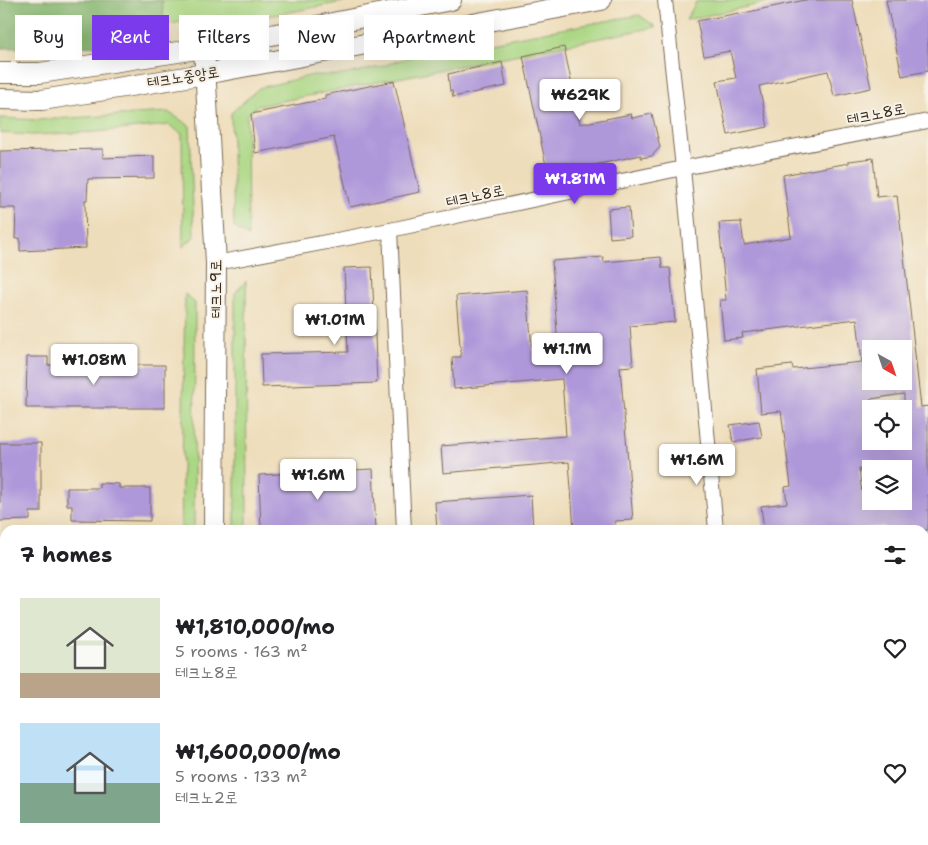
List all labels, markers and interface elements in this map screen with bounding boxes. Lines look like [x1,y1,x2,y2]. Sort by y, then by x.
chip: Buy [15,15,82,60]
chip: Rent [92,15,169,60]
chip: Filters [179,15,269,60]
chip: New [279,15,354,60]
chip: Apartment [364,15,494,60]
street label: 테크노중앙로 [146,61,220,93]
pin: ₩629K [545,78,615,121]
text: ₩629K [550,84,610,105]
street label: 테크노8로 [845,99,907,129]
pin: ₩1.81M [534,162,616,205]
text: ₩1.81M [545,168,605,189]
street label: 테크노8로 [444,180,506,212]
street label: 테크노9로 [206,260,226,318]
pin: ₩1.01M [294,304,376,346]
text: ₩1.01M [305,309,365,330]
pin: ₩1.1M [532,332,602,375]
text: ₩1.1M [543,338,591,359]
north arrow [862,340,912,390]
map controls [862,340,912,510]
pin: ₩1.08M [53,344,135,386]
text: ₩1.08M [62,349,126,370]
button: locate [862,400,912,450]
pin: ₩1.6M [662,444,732,486]
text: ₩1.6M [670,449,724,470]
pin: ₩1.6M [283,458,353,501]
button: layers [862,460,912,510]
text: ₩1.6M [291,464,345,485]
text: 7 homes [20,541,112,569]
icon: filters [881,541,909,569]
text: ₩1,810,000/mo [175,613,335,641]
icon: home [60,618,120,678]
icon: heart [881,634,909,662]
text: 5 rooms · 163 m² [175,641,308,662]
text: 테크노8로 [175,662,238,683]
text: ₩1,600,000/mo [175,738,341,766]
icon: home [60,743,120,803]
icon: heart [881,759,909,787]
text: 5 rooms · 133 m² [175,766,307,787]
text: 테크노2로 [175,787,238,808]

